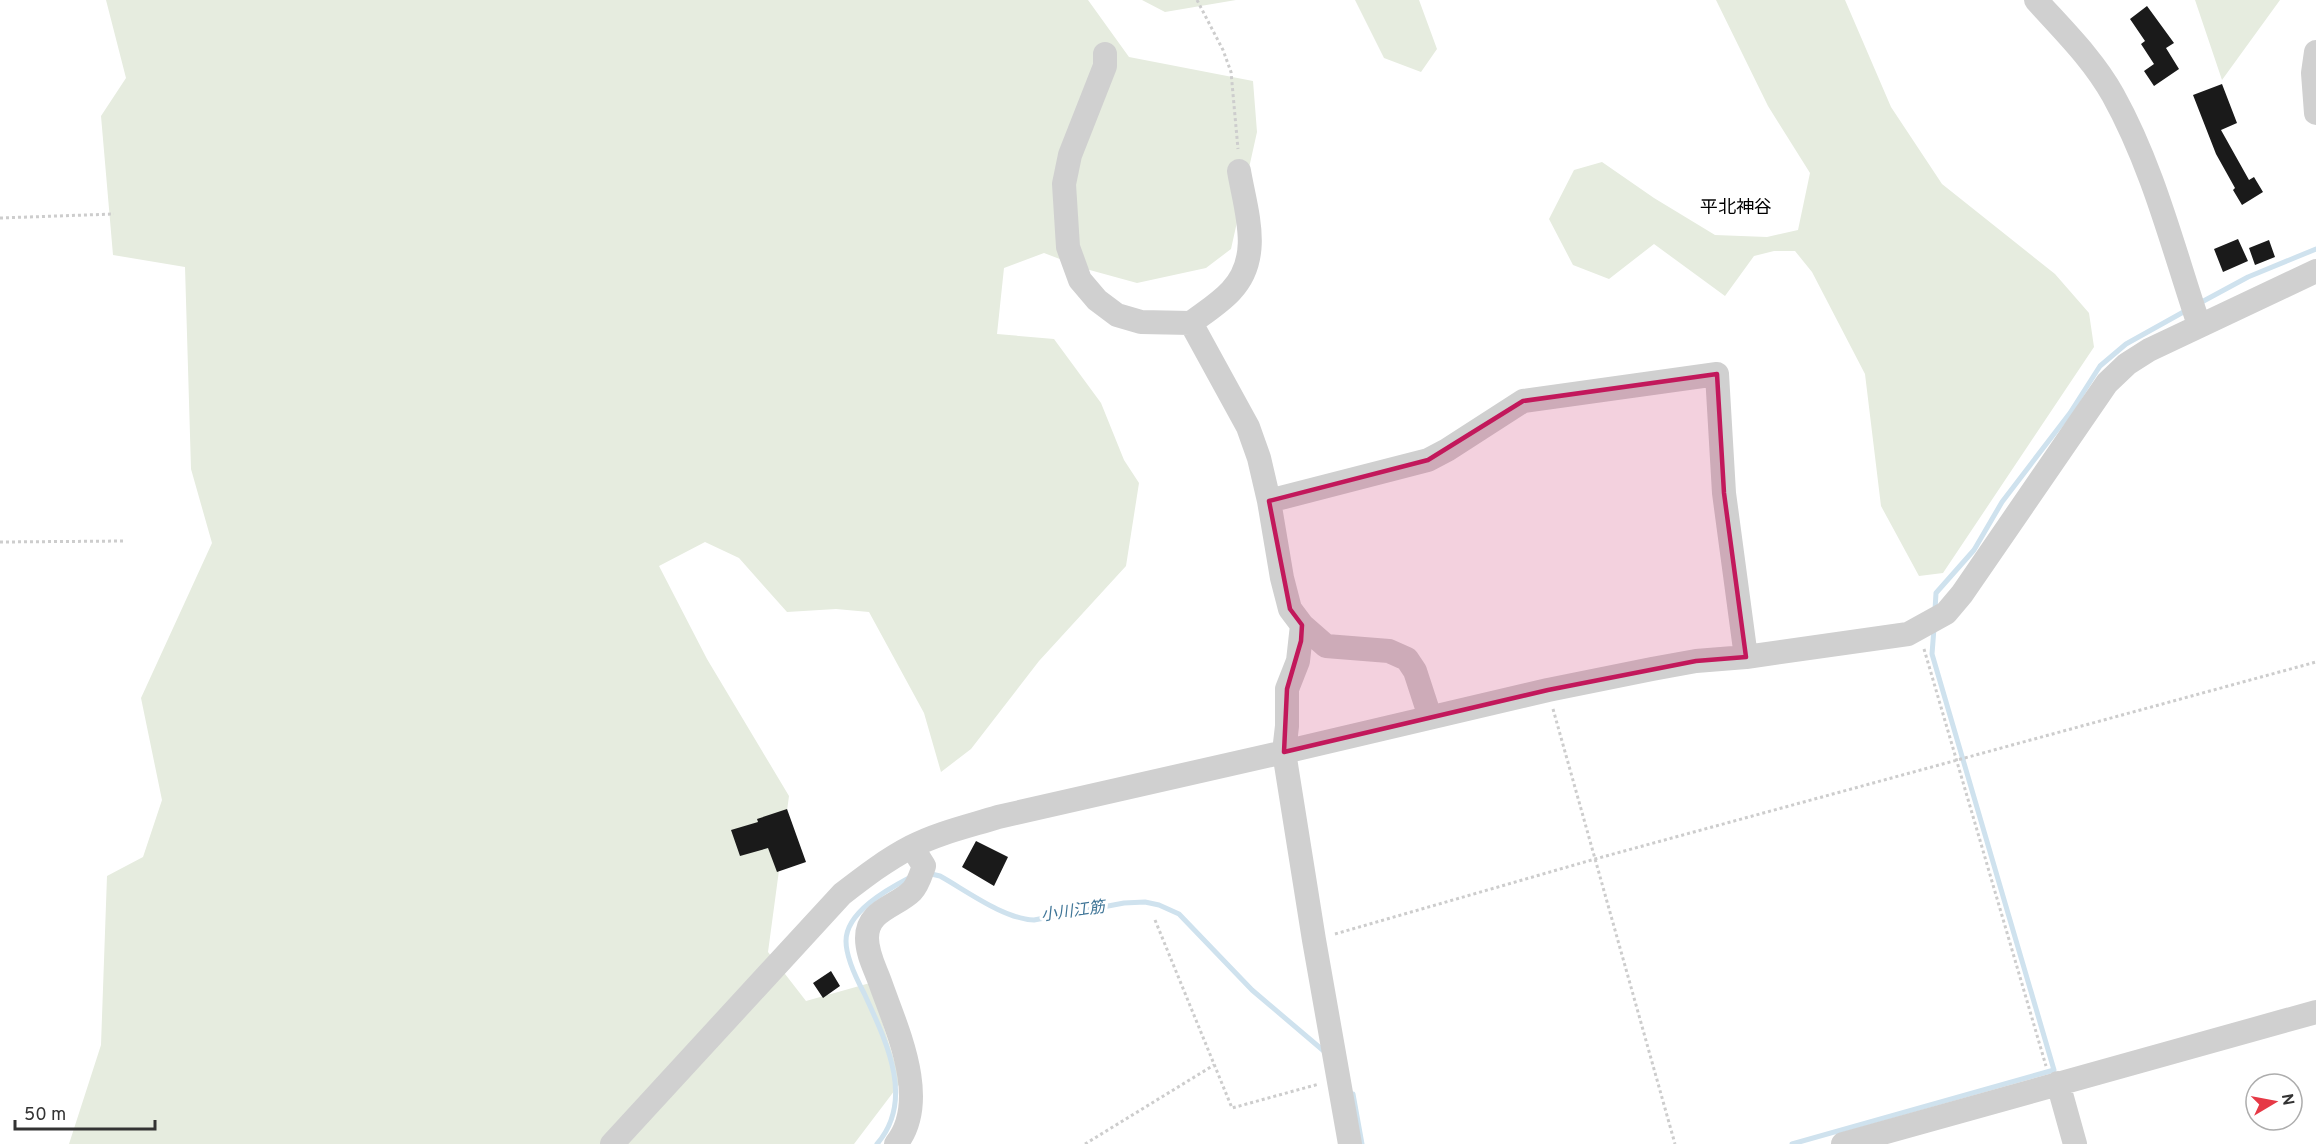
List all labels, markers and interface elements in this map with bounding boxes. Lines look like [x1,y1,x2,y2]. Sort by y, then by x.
district label: 平北神谷 [1700,197,1772,220]
water label: 小川江筋 [1040,897,1109,926]
north arrow [2244,1072,2304,1132]
text: N [2276,1092,2298,1107]
scale bar [15,1093,154,1131]
text: 50 m [24,1104,66,1127]

